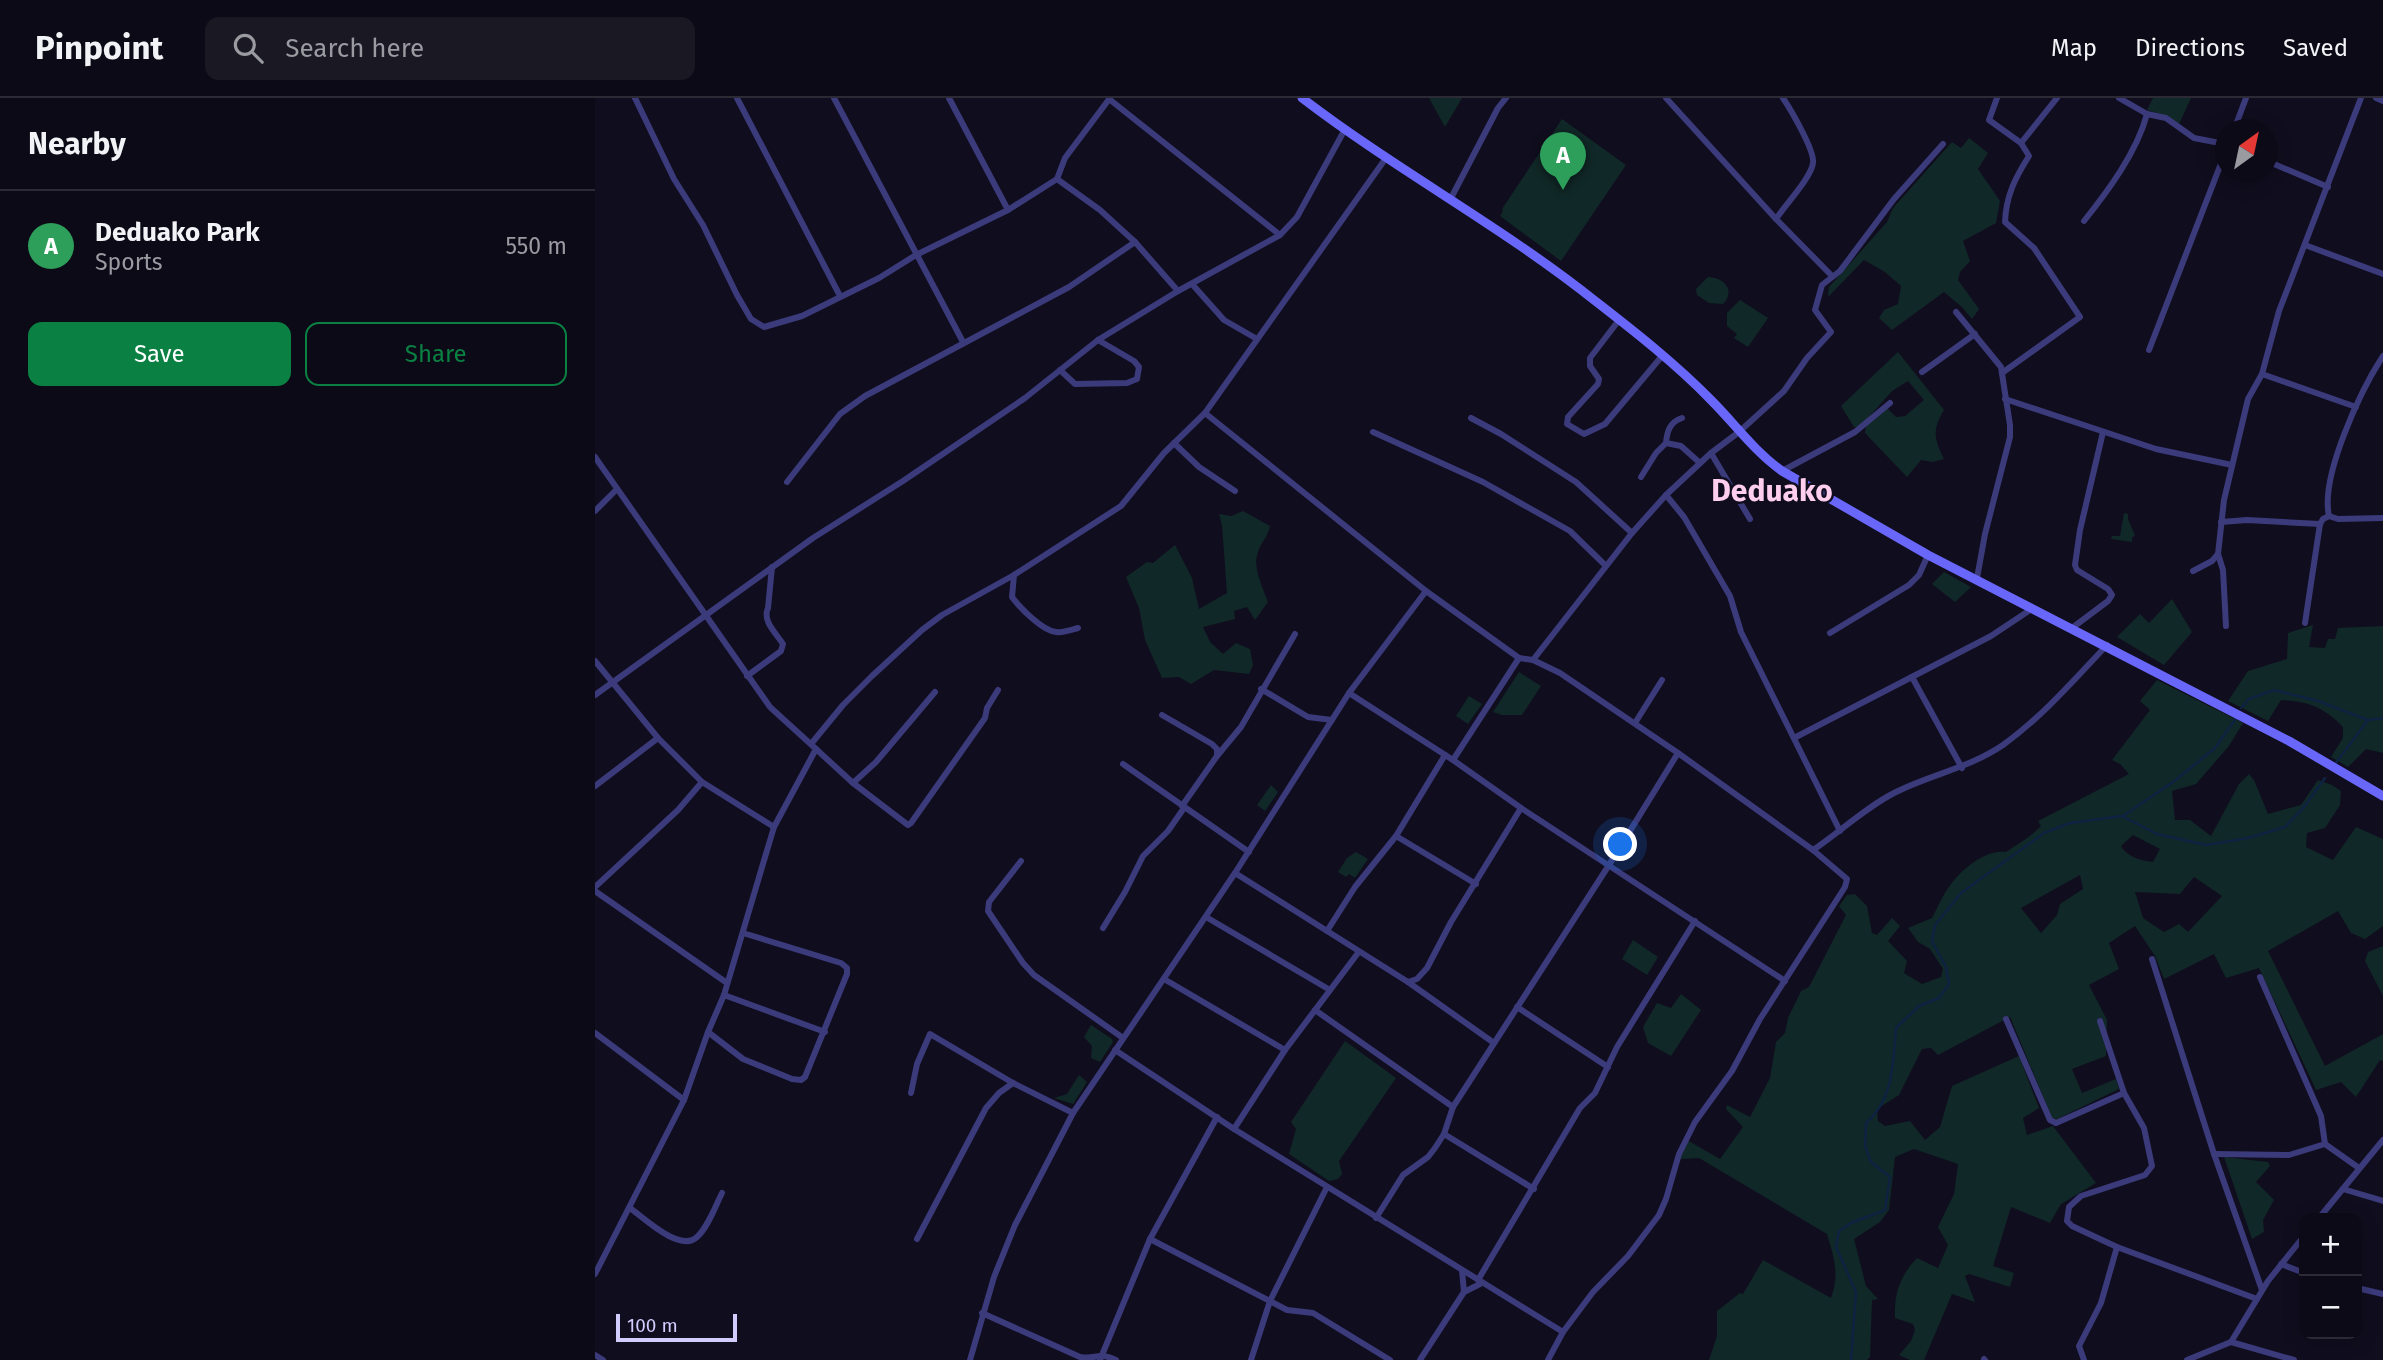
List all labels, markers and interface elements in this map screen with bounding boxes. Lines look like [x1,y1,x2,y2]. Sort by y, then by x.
search box [205,17,695,80]
text: Pinpoint [35,28,163,68]
icon: search [229,29,267,67]
text: Search here [285,33,424,64]
text: Map [2051,34,2097,62]
text: Directions [2135,34,2245,62]
text: Saved [2283,34,2348,62]
north arrow [2215,119,2278,182]
text: Nearby [28,126,126,162]
pin: A [1540,132,1586,190]
text: Deduako Park [95,217,260,248]
text: A [44,232,58,260]
text: 550 m [505,232,567,260]
text: Sports [95,248,163,276]
button: Save [28,322,291,386]
button: Share [305,322,567,386]
district label: Deduako [1711,473,1833,509]
your location [1603,827,1637,861]
map controls [2299,1213,2362,1339]
button: + [2299,1213,2362,1276]
button: − [2299,1276,2362,1339]
scale bar [616,1311,737,1343]
text: 100 m [627,1314,678,1337]

